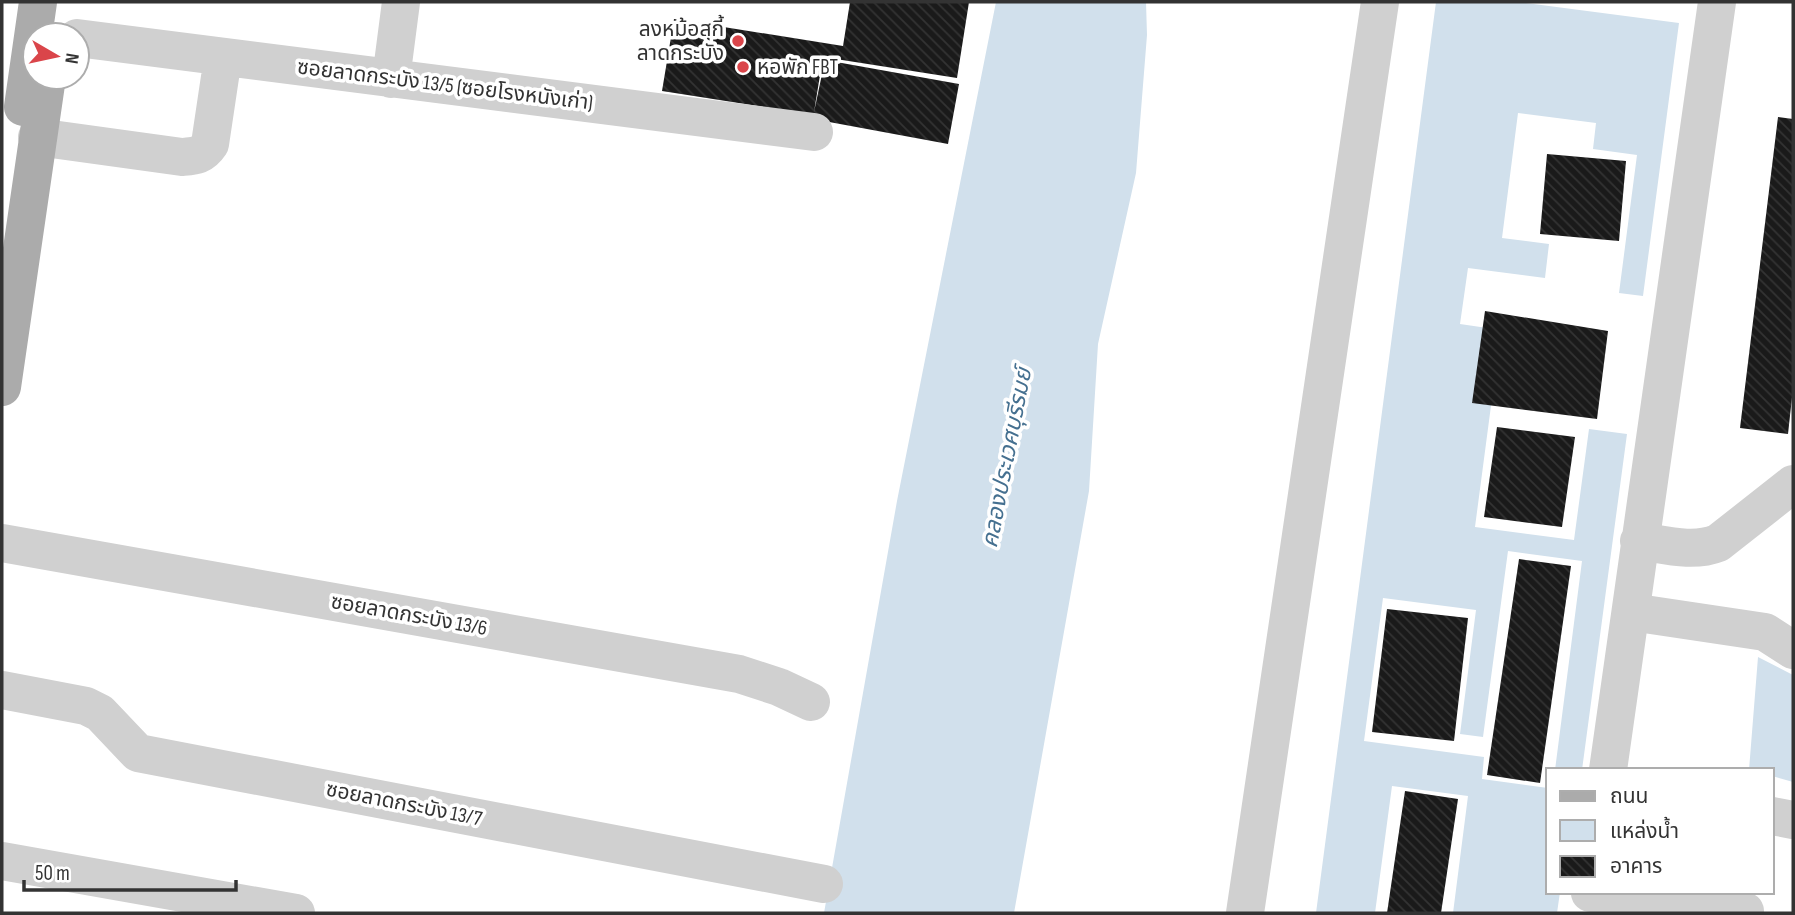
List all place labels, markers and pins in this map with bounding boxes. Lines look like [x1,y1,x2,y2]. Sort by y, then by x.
place label: ลงหม้อสุกี้ ลาดกระบัง [637,14,724,66]
marker: ลงหม้อสุกี้ ลาดกระบัง [730,33,746,49]
place label: หอพัก FBT [757,55,838,80]
marker: หอพัก FBT [735,59,751,75]

